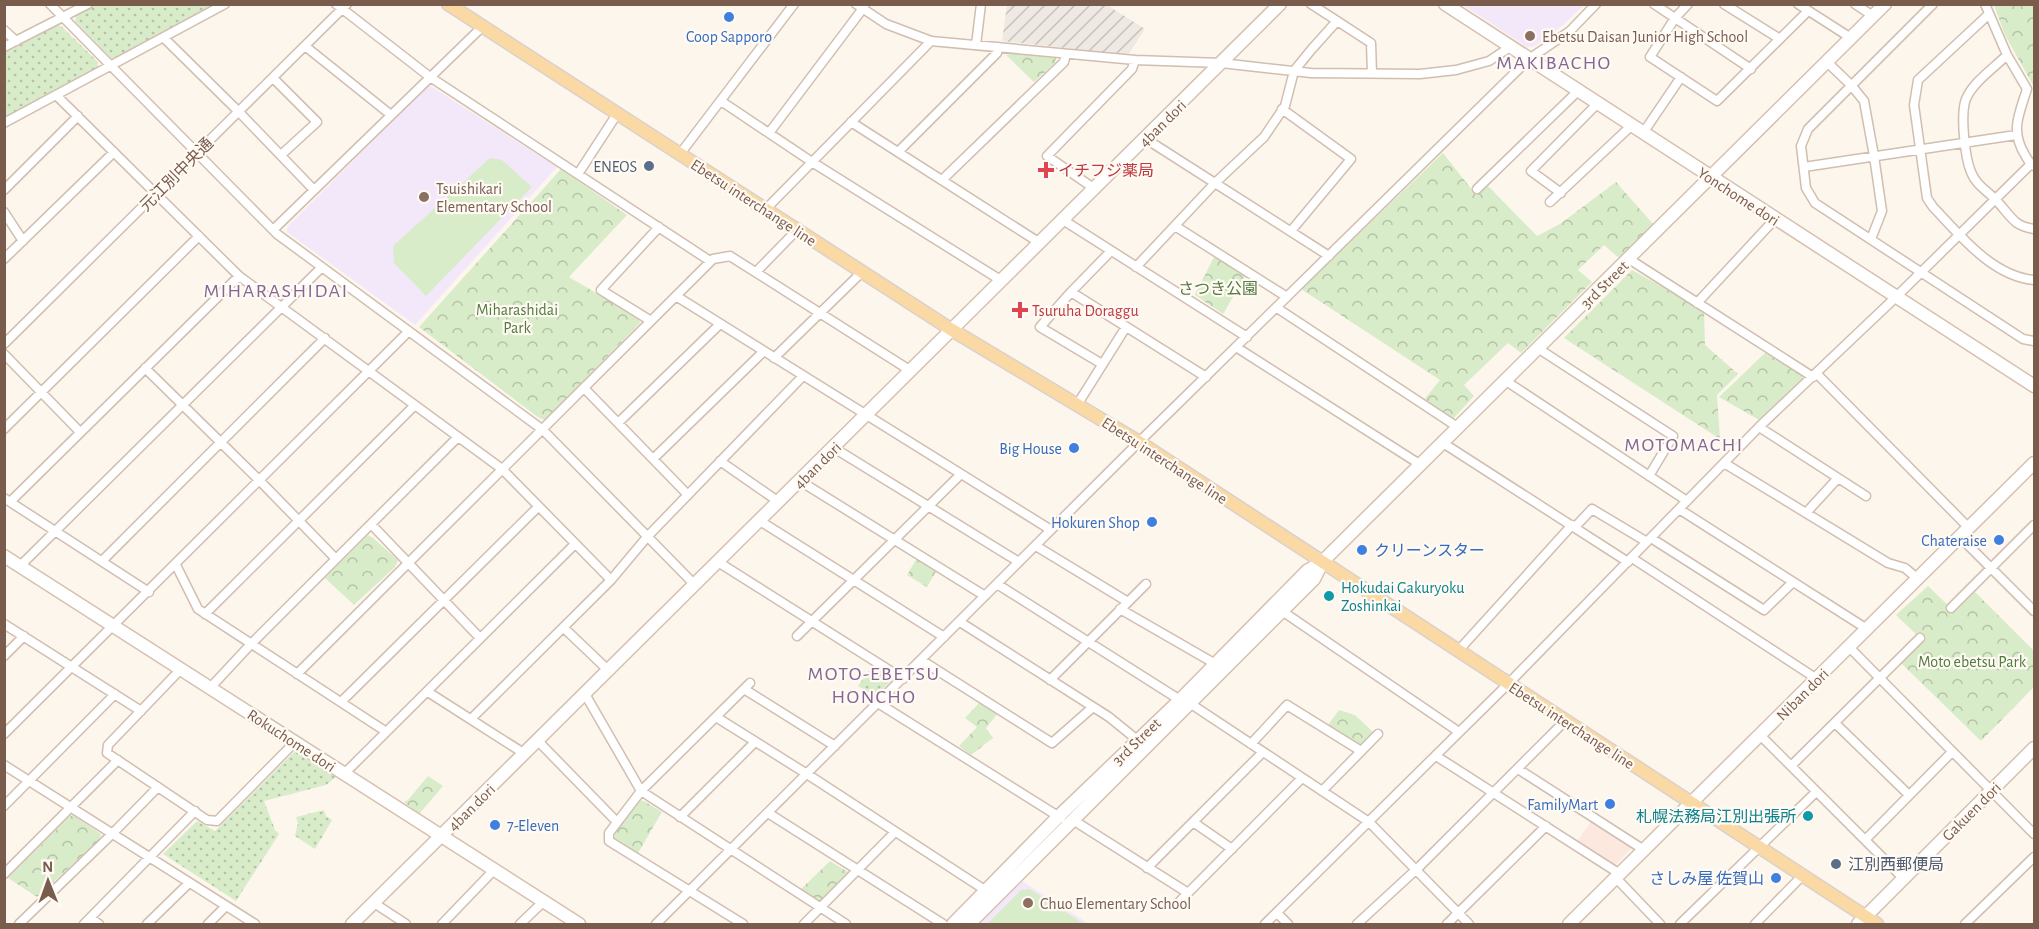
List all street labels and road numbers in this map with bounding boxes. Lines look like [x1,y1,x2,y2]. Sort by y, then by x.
street label: 4ban dori [1136,97,1189,150]
street label: 元江別中央通 [136,134,216,214]
street label: Ebetsu interchange line [688,156,819,249]
street label: Yonchome dori [1695,165,1782,229]
street label: 3rd Street [1578,258,1632,312]
street label: Ebetsu interchange line [1099,414,1230,507]
street label: 4ban dori [791,439,844,492]
street label: Niban dori [1774,666,1832,724]
street label: Ebetsu interchange line [1506,679,1637,772]
street label: Rokuchome dori [244,706,338,775]
street label: 3rd Street [1109,715,1164,768]
street label: Gakuen dori [1939,779,2004,844]
street label: 4ban dori [445,781,498,834]

